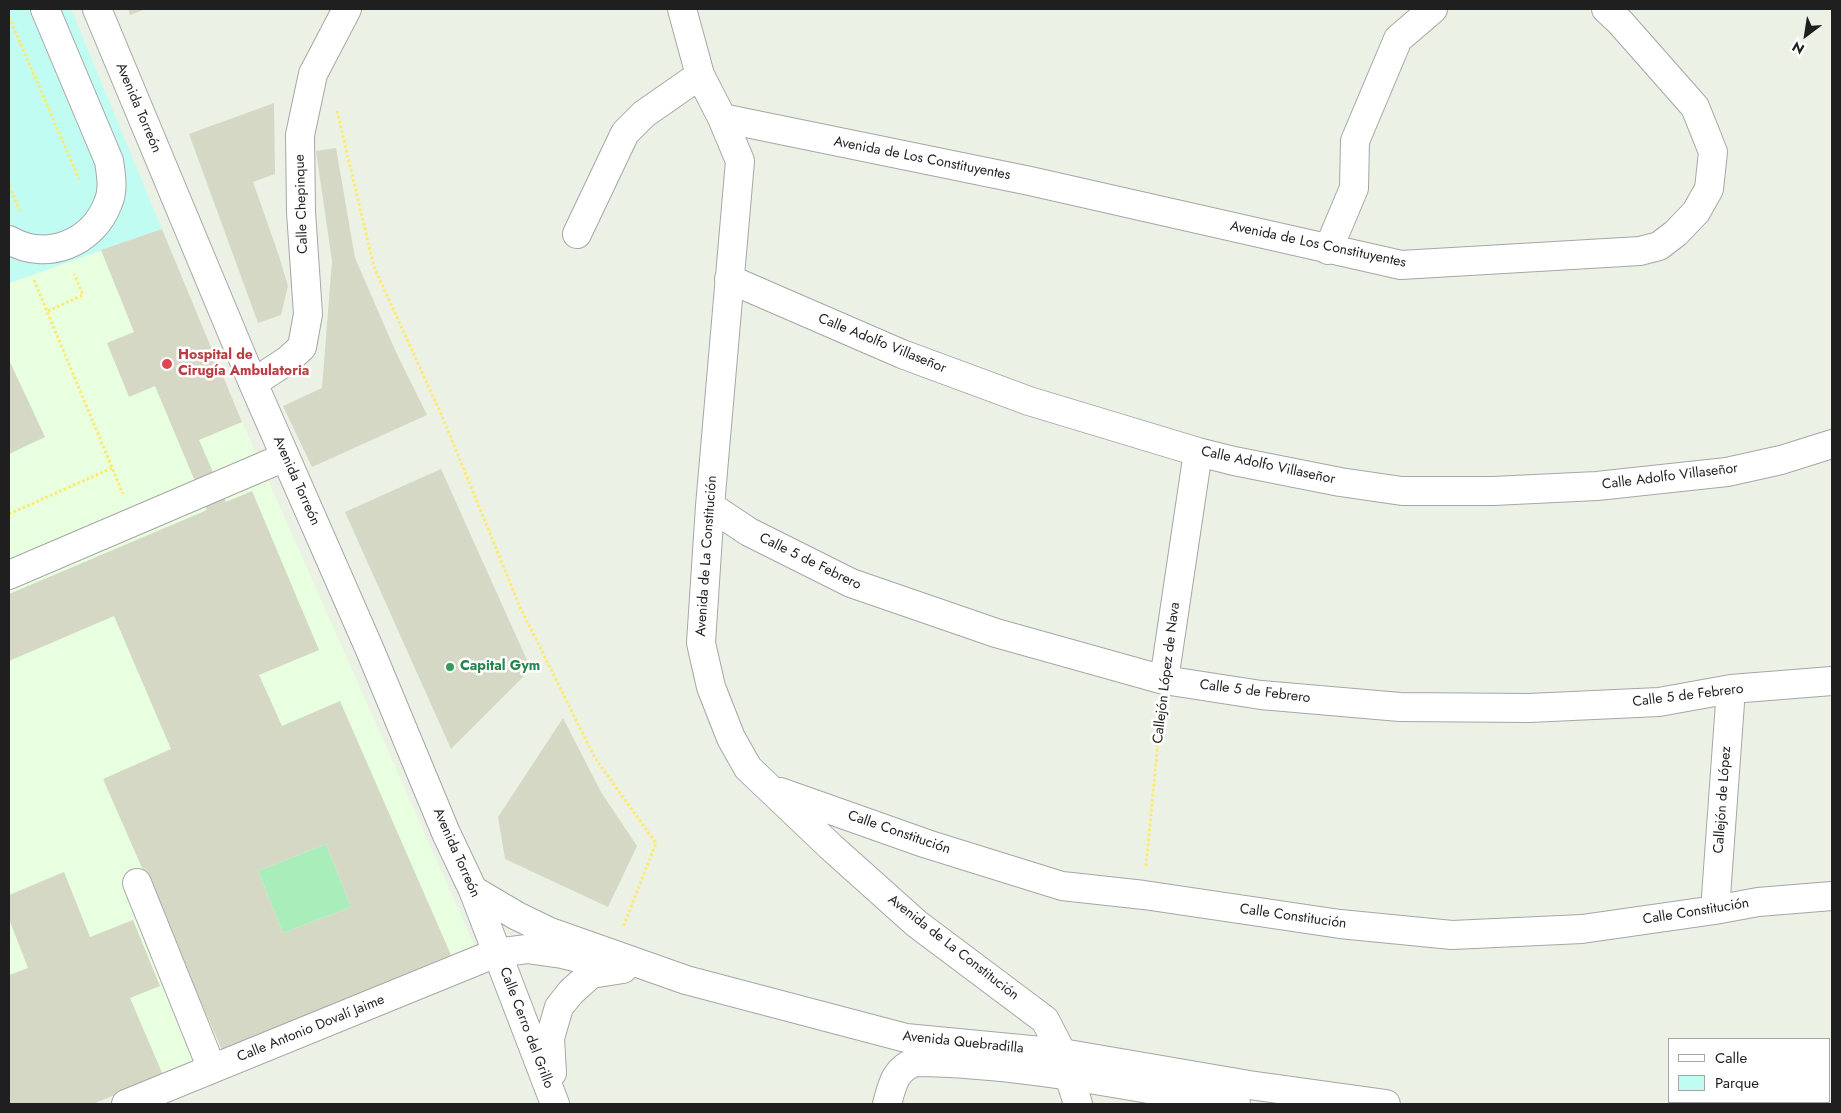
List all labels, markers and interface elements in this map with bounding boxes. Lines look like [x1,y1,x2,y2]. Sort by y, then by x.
north arrow [1781,10,1831,60]
text: N [1788,36,1808,59]
street label: Avenida Torreón [112,61,164,155]
street label: Avenida de Los Constituyentes [832,134,1012,184]
street label: Calle Chepinque [292,154,312,254]
street label: Avenida de Los Constituyentes [1228,218,1408,272]
street label: Calle Adolfo Villaseñor [815,311,949,377]
place label: Hospital de Cirugía Ambulatoria [178,348,309,381]
marker: Hospital de Cirugía Ambulatoria [160,357,174,371]
street label: Avenida Torreón [269,434,323,528]
street label: Calle Adolfo Villaseñor [1199,444,1337,488]
street label: Calle Adolfo Villaseñor [1601,460,1739,494]
street label: Avenida de La Constitución [693,475,721,637]
street label: Calle 5 de Febrero [756,530,864,594]
street label: Callejón López de Nava [1150,601,1184,745]
place label: Capital Gym [460,659,540,675]
marker: Capital Gym [444,661,456,673]
street label: Calle 5 de Febrero [1199,677,1311,707]
street label: Calle 5 de Febrero [1632,681,1744,711]
street label: Callejón de López [1711,746,1735,854]
street label: Avenida Torreón [429,806,483,900]
street label: Calle Constitución [845,808,953,858]
street label: Avenida de La Constitución [884,892,1022,1004]
street label: Calle Constitución [1642,895,1750,929]
street label: Calle Constitución [1239,901,1347,933]
street label: Calle Cerro del Grillo [495,965,557,1091]
street label: Calle Antonio Dovalí Jaime [235,992,387,1066]
street label: Avenida Quebradilla [902,1028,1024,1058]
legend [1668,1038,1831,1103]
text: Calle [1715,1047,1747,1069]
text: Parque [1715,1072,1759,1094]

